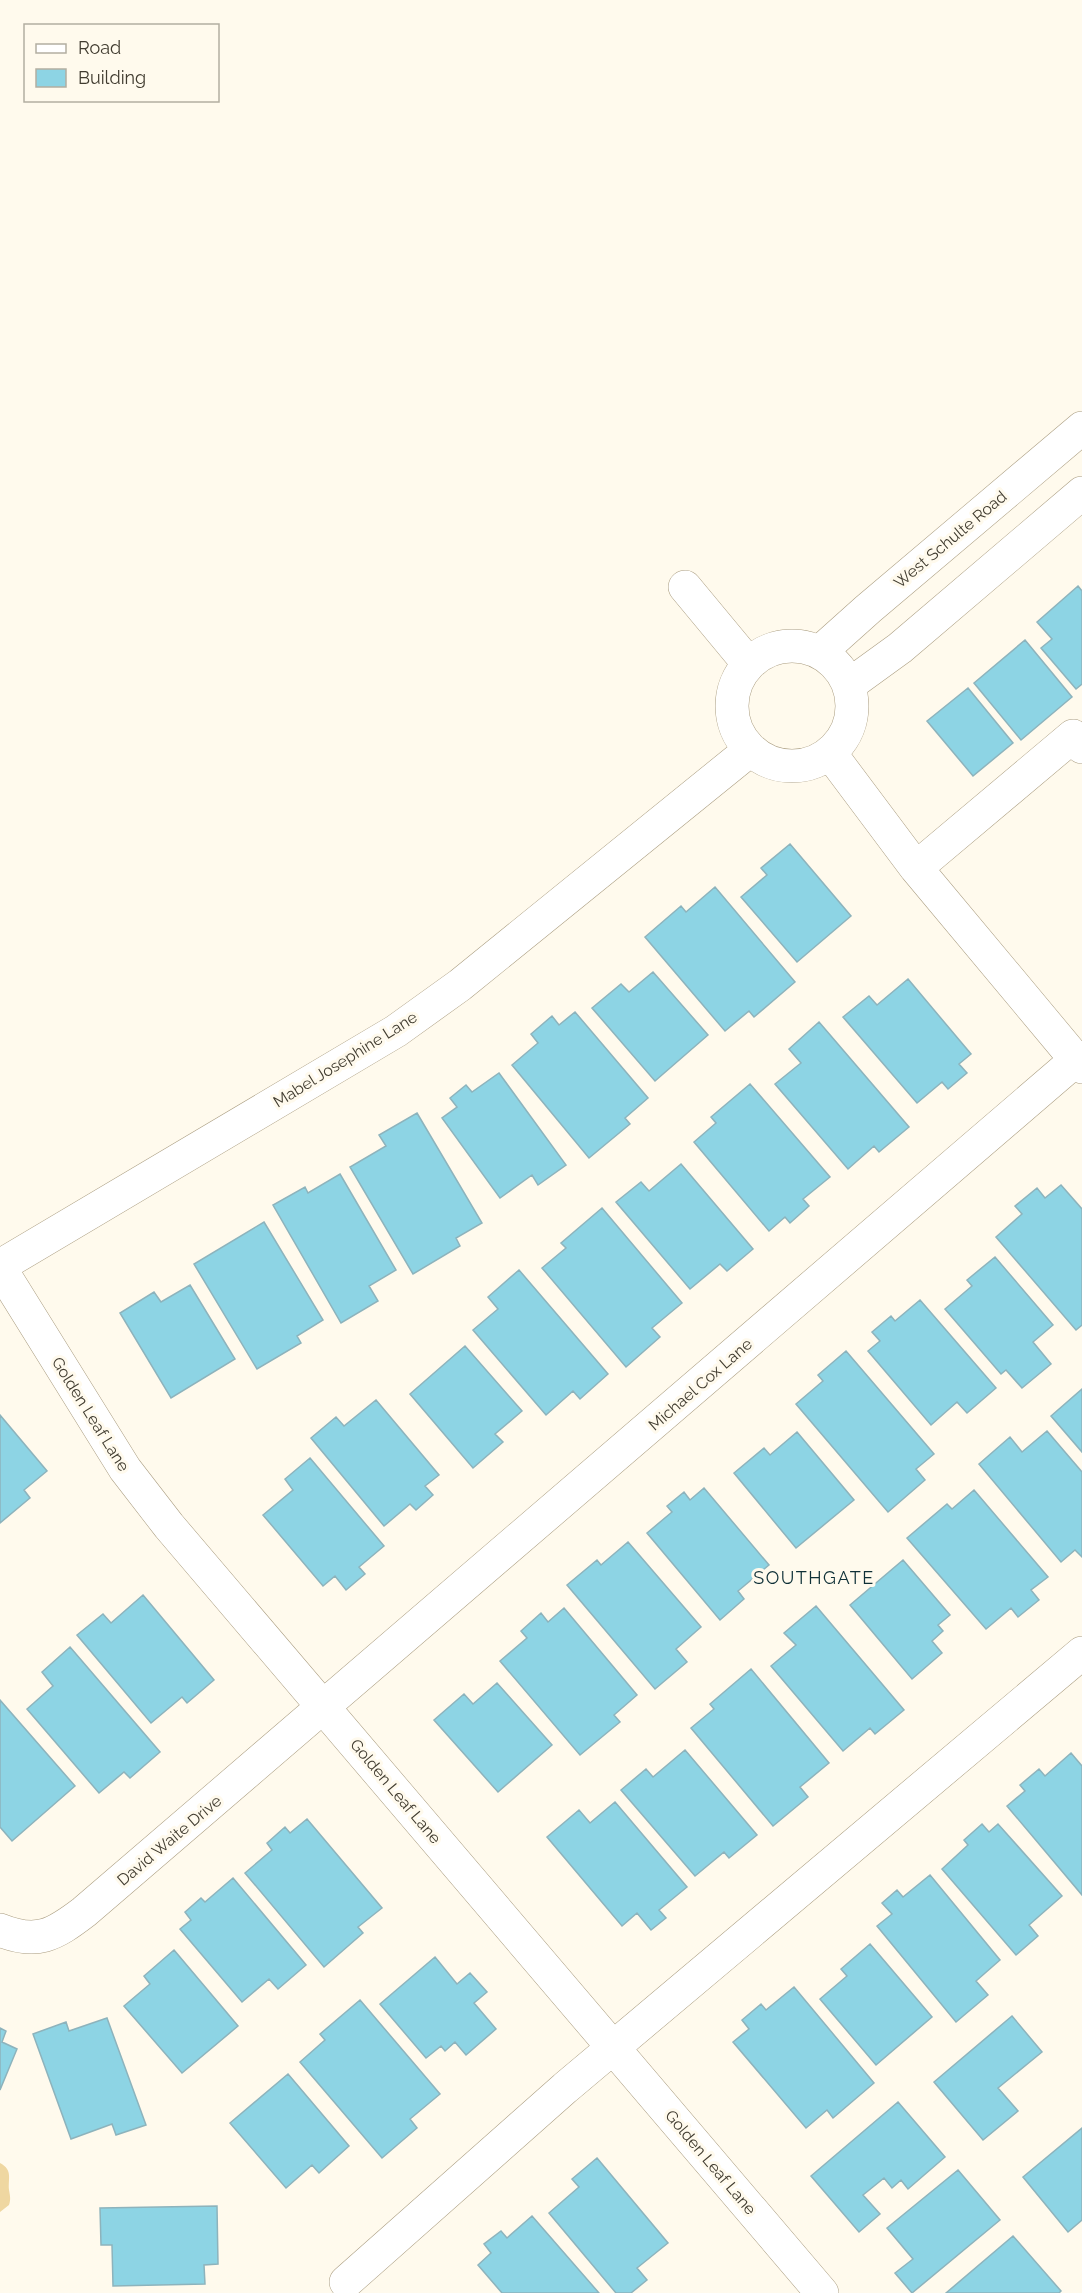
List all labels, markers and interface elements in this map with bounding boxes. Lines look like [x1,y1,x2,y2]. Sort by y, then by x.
legend [24,24,219,102]
text: Road [78,37,121,58]
text: Building [78,67,146,88]
street label: West Schulte Road [890,487,1010,592]
street label: Mabel Josephine Lane [270,1007,421,1111]
street label: Michael Cox Lane [645,1334,756,1434]
street label: Golden Leaf Lane [48,1354,133,1475]
district label: SOUTHGATE [753,1567,875,1588]
street label: Golden Leaf Lane [346,1735,445,1848]
street label: David Waite Drive [113,1791,225,1890]
street label: Golden Leaf Lane [661,2106,760,2219]

